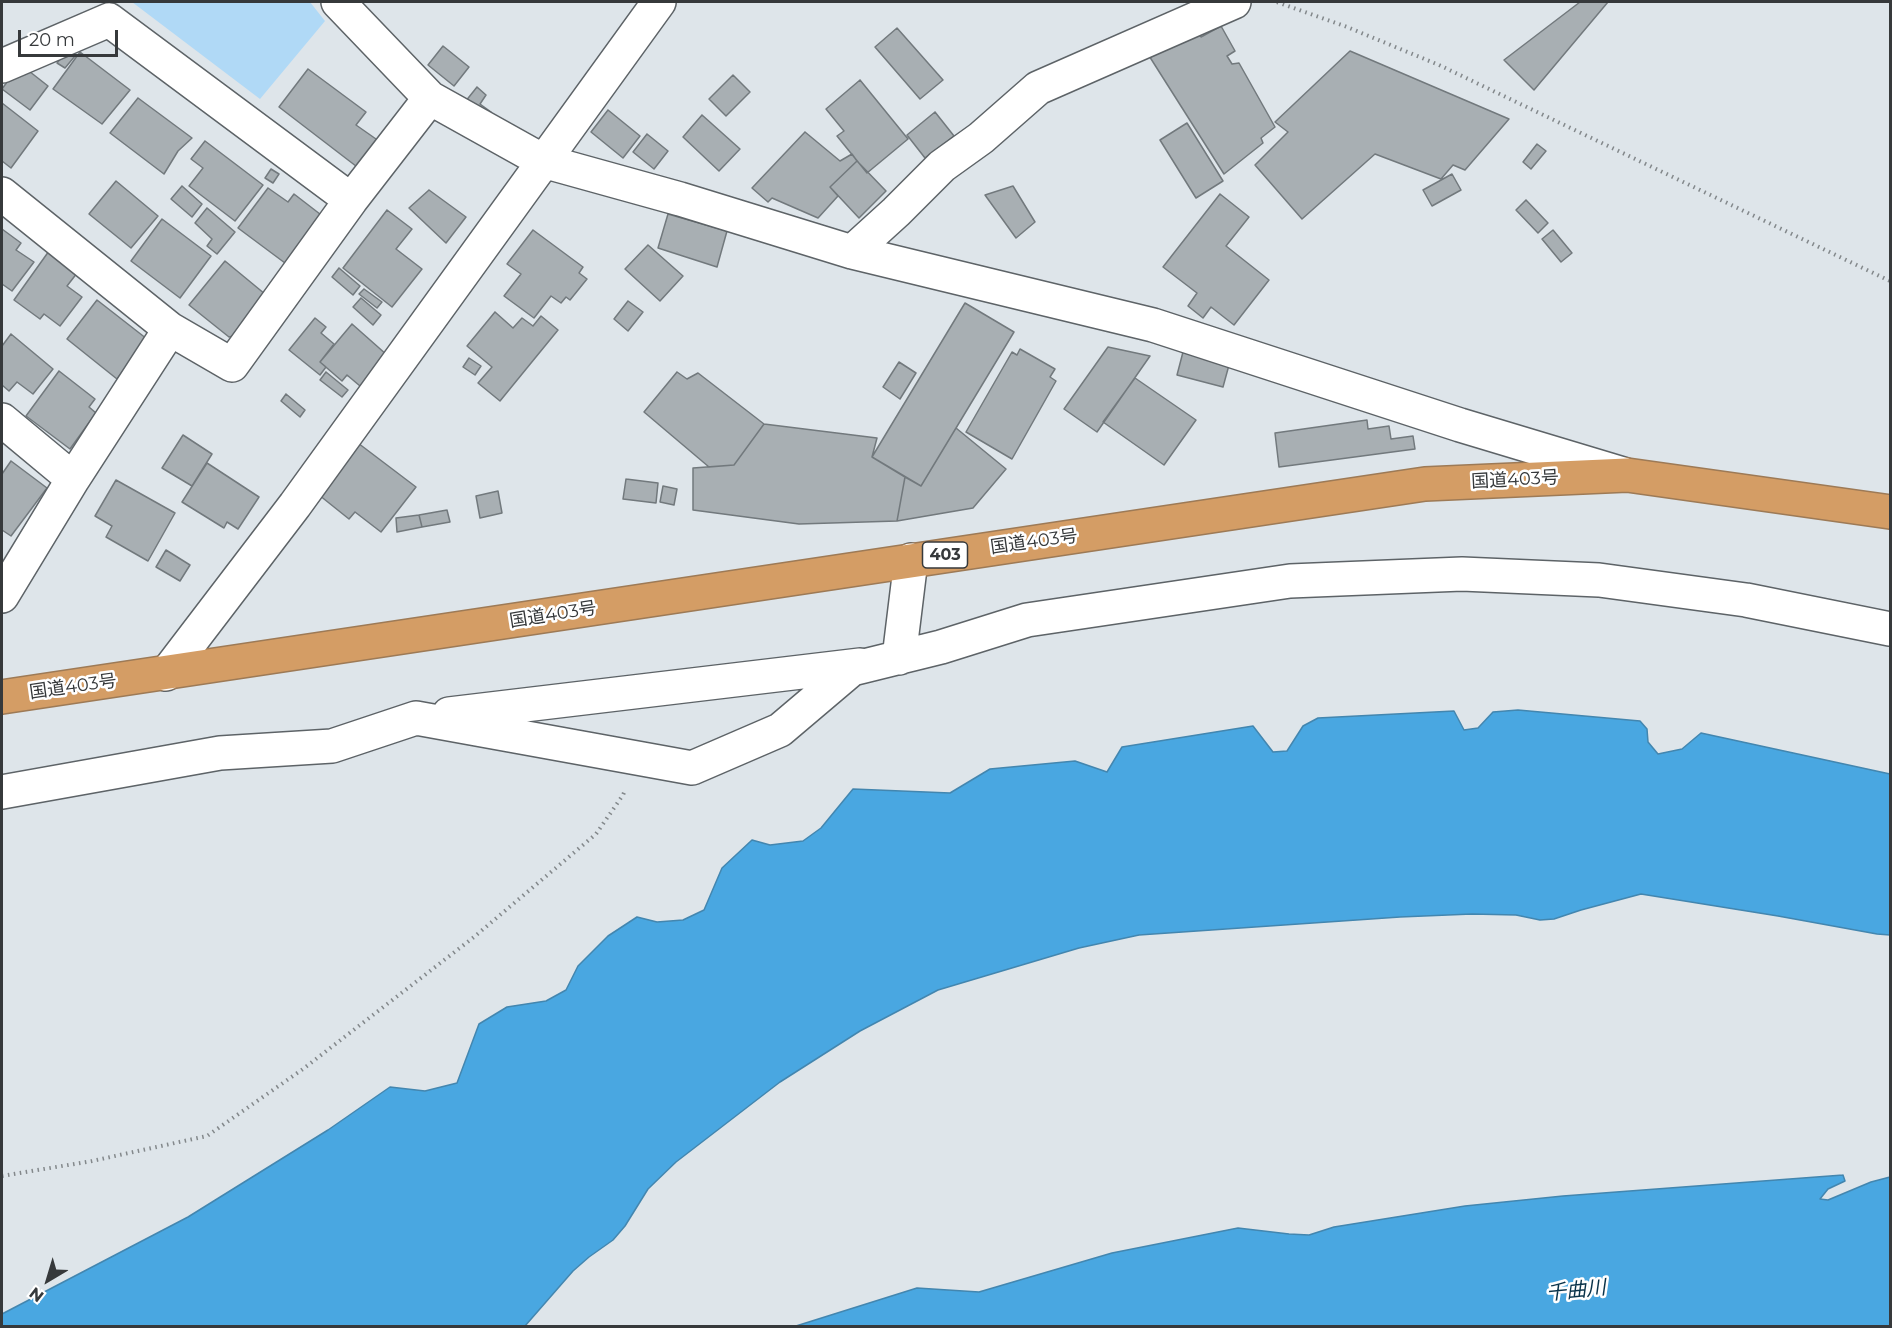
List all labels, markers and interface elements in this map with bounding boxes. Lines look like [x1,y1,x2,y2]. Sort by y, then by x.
scale bar [21,18,122,56]
text: 20 m [29,29,75,51]
street label: 国道403号 [1471,467,1559,493]
street label: 国道403号 [989,525,1079,559]
road number: 403 [922,542,968,568]
street label: 国道403号 [508,597,598,633]
street label: 国道403号 [28,670,118,704]
north arrow [18,1250,78,1310]
water label: 千曲川 [1545,1276,1607,1306]
text: N [26,1283,48,1306]

